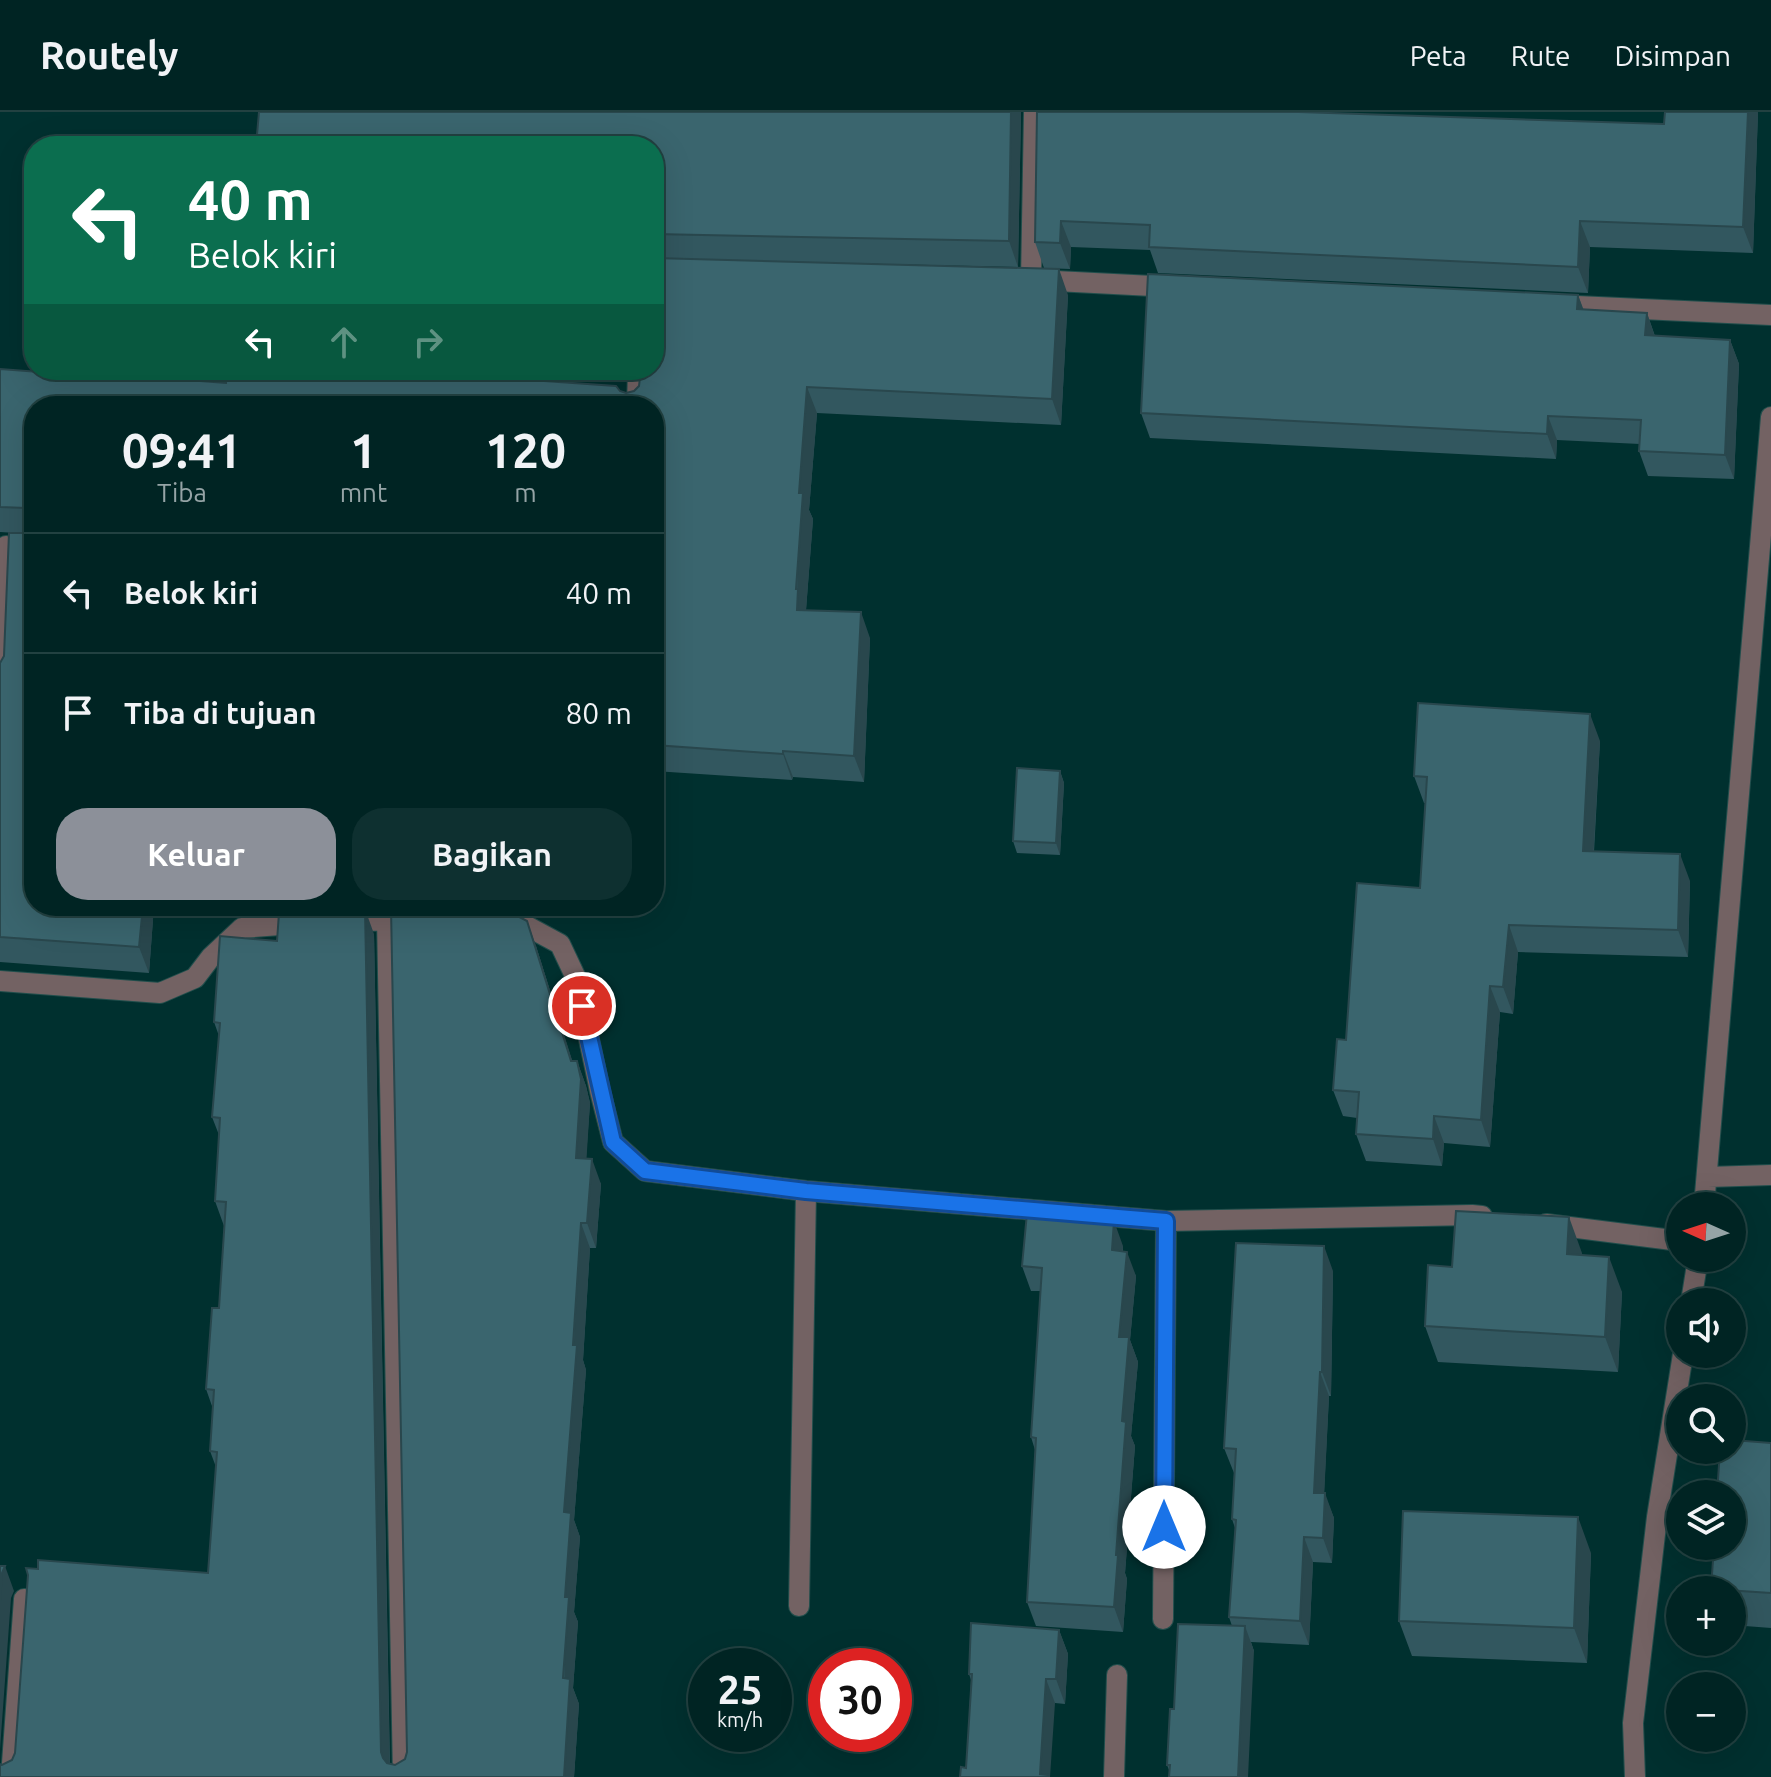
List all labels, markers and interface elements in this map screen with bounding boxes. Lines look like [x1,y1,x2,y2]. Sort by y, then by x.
text: Routely [40,34,178,76]
text: Peta [1410,40,1467,71]
text: Rute [1511,40,1571,71]
text: Disimpan [1615,40,1731,71]
icon: left [56,168,160,272]
text: 40 m [188,168,313,231]
text: Belok kiri [188,234,337,275]
icon: left [238,320,282,364]
icon: ahead [322,320,366,364]
icon: right [406,320,450,364]
text: 09:41 [122,423,242,477]
text: 1 [350,423,377,477]
text: 120 [485,423,566,477]
text: Tiba [157,478,207,507]
text: mnt [340,478,387,507]
text: m [514,478,537,507]
icon: left [56,571,100,615]
text: Belok kiri [124,576,258,610]
text: 40 m [565,576,632,610]
icon: arrive [56,691,100,735]
text: Tiba di tujuan [124,696,317,730]
text: 80 m [565,696,632,730]
button: Keluar [56,808,336,900]
button: Bagikan [352,808,632,900]
pin [548,972,616,1040]
icon: arrive [560,984,604,1028]
north arrow [1666,1192,1746,1272]
map controls [1666,1192,1746,1752]
button: sound [1666,1288,1746,1368]
button: search [1666,1384,1746,1464]
button: layers [1666,1480,1746,1560]
position arrow [1122,1485,1206,1569]
button: + [1666,1576,1746,1656]
speed limit sign: 30 [808,1648,912,1752]
text: 25 [717,1667,763,1712]
button: − [1666,1672,1746,1752]
text: km/h [717,1708,763,1731]

